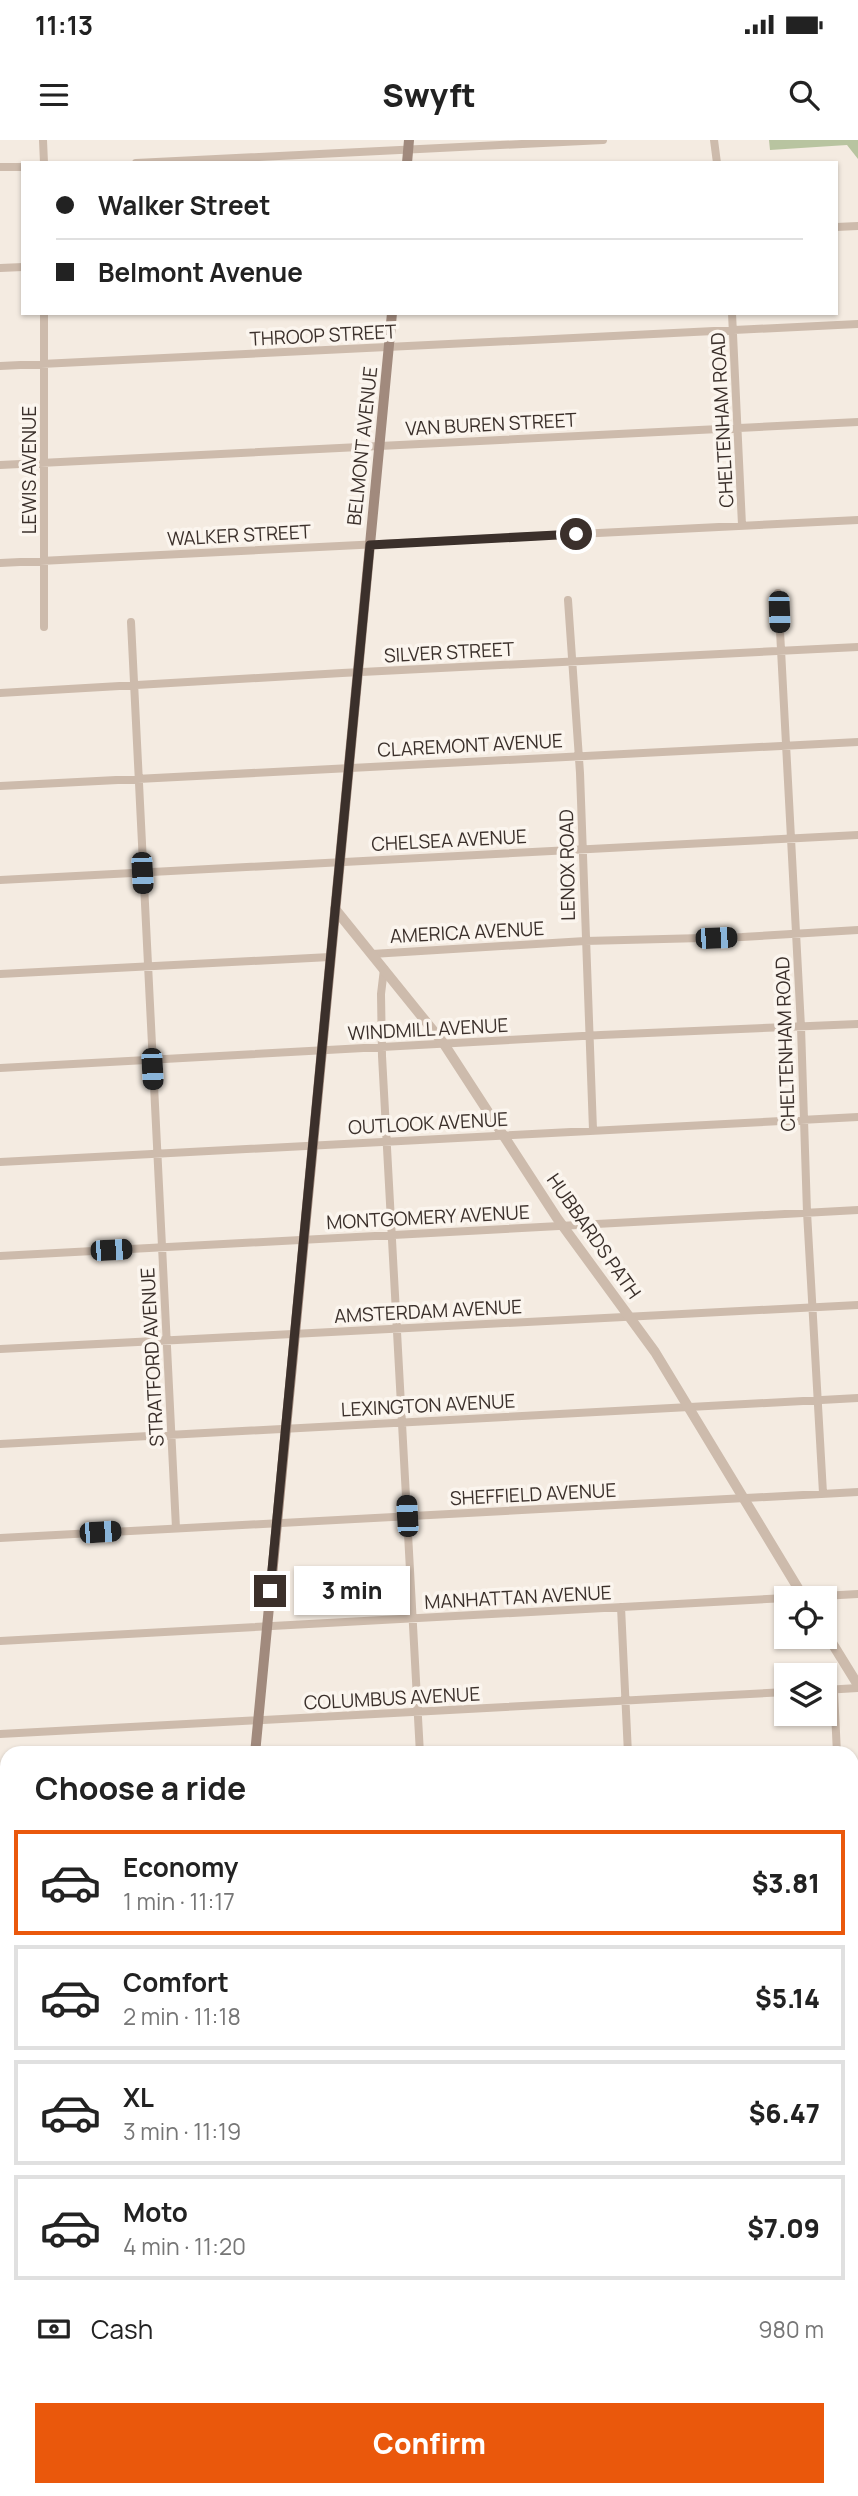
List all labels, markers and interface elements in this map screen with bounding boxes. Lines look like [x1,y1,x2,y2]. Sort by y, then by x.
text: 11:13 [35,7,93,43]
text: Swyft [382,73,476,117]
icon: menu [35,76,73,114]
icon: search [785,76,823,114]
text: Walker Street [98,187,270,223]
text: Belmont Avenue [98,254,303,290]
street label: THROOP STREET [249,318,398,352]
street label: CHELTENHAM ROAD [704,332,740,508]
street label: BELMONT AVENUE [341,365,383,527]
street label: LEWIS AVENUE [16,406,42,534]
street label: VAN BUREN STREET [405,406,578,441]
street label: WALKER STREET [166,518,312,552]
route start [560,518,592,550]
car [768,591,791,633]
street label: SILVER STREET [383,636,515,668]
street label: CLAREMONT AVENUE [377,727,563,763]
street label: LENOX ROAD [553,809,581,921]
street label: CHELSEA AVENUE [371,823,527,857]
car [131,851,154,895]
street label: AMERICA AVENUE [389,915,545,949]
car [695,927,738,949]
street label: CHELTENHAM ROAD [769,956,801,1132]
street label: WINDMILL AVENUE [347,1012,509,1046]
car [141,1047,164,1091]
street label: OUTLOOK AVENUE [347,1106,509,1140]
street label: HUBBARDS PATH [541,1168,647,1304]
street label: MONTGOMERY AVENUE [326,1199,530,1235]
car [90,1238,133,1262]
street label: STRATFORD AVENUE [134,1267,170,1447]
street label: AMSTERDAM AVENUE [333,1293,523,1329]
street label: LEXINGTON AVENUE [340,1387,516,1423]
street label: SHEFFIELD AVENUE [449,1477,617,1511]
car [396,1494,419,1538]
car [79,1520,122,1544]
callout: 3 min [294,1566,410,1616]
text: 3 min [322,1574,382,1606]
route end [254,1575,286,1607]
street label: MANHATTAN AVENUE [424,1579,612,1615]
map controls [774,1586,837,1726]
button: locate [774,1586,837,1649]
button: layers [774,1663,837,1726]
street label: COLUMBUS AVENUE [303,1680,481,1716]
text: Choose a ride [35,1766,246,1810]
text: Economy [123,1849,238,1885]
icon: car [39,1851,102,1914]
text: $3.81 [752,1865,820,1901]
text: 1 min · 11:17 [123,1885,235,1917]
text: Comfort [123,1964,229,2000]
icon: car [39,1966,102,2029]
text: $5.14 [755,1980,820,2016]
text: 2 min · 11:18 [123,2000,241,2032]
text: XL [123,2079,154,2115]
icon: car [39,2081,102,2144]
text: $6.47 [749,2095,820,2131]
text: 3 min · 11:19 [123,2115,241,2147]
text: Moto [123,2194,188,2230]
icon: car [39,2196,102,2259]
text: $7.09 [747,2210,820,2246]
text: 4 min · 11:20 [123,2230,246,2262]
icon: cash [35,2310,73,2348]
text: Cash [91,2311,153,2347]
text: 980 m [758,2313,824,2345]
button: Confirm [35,2403,824,2483]

